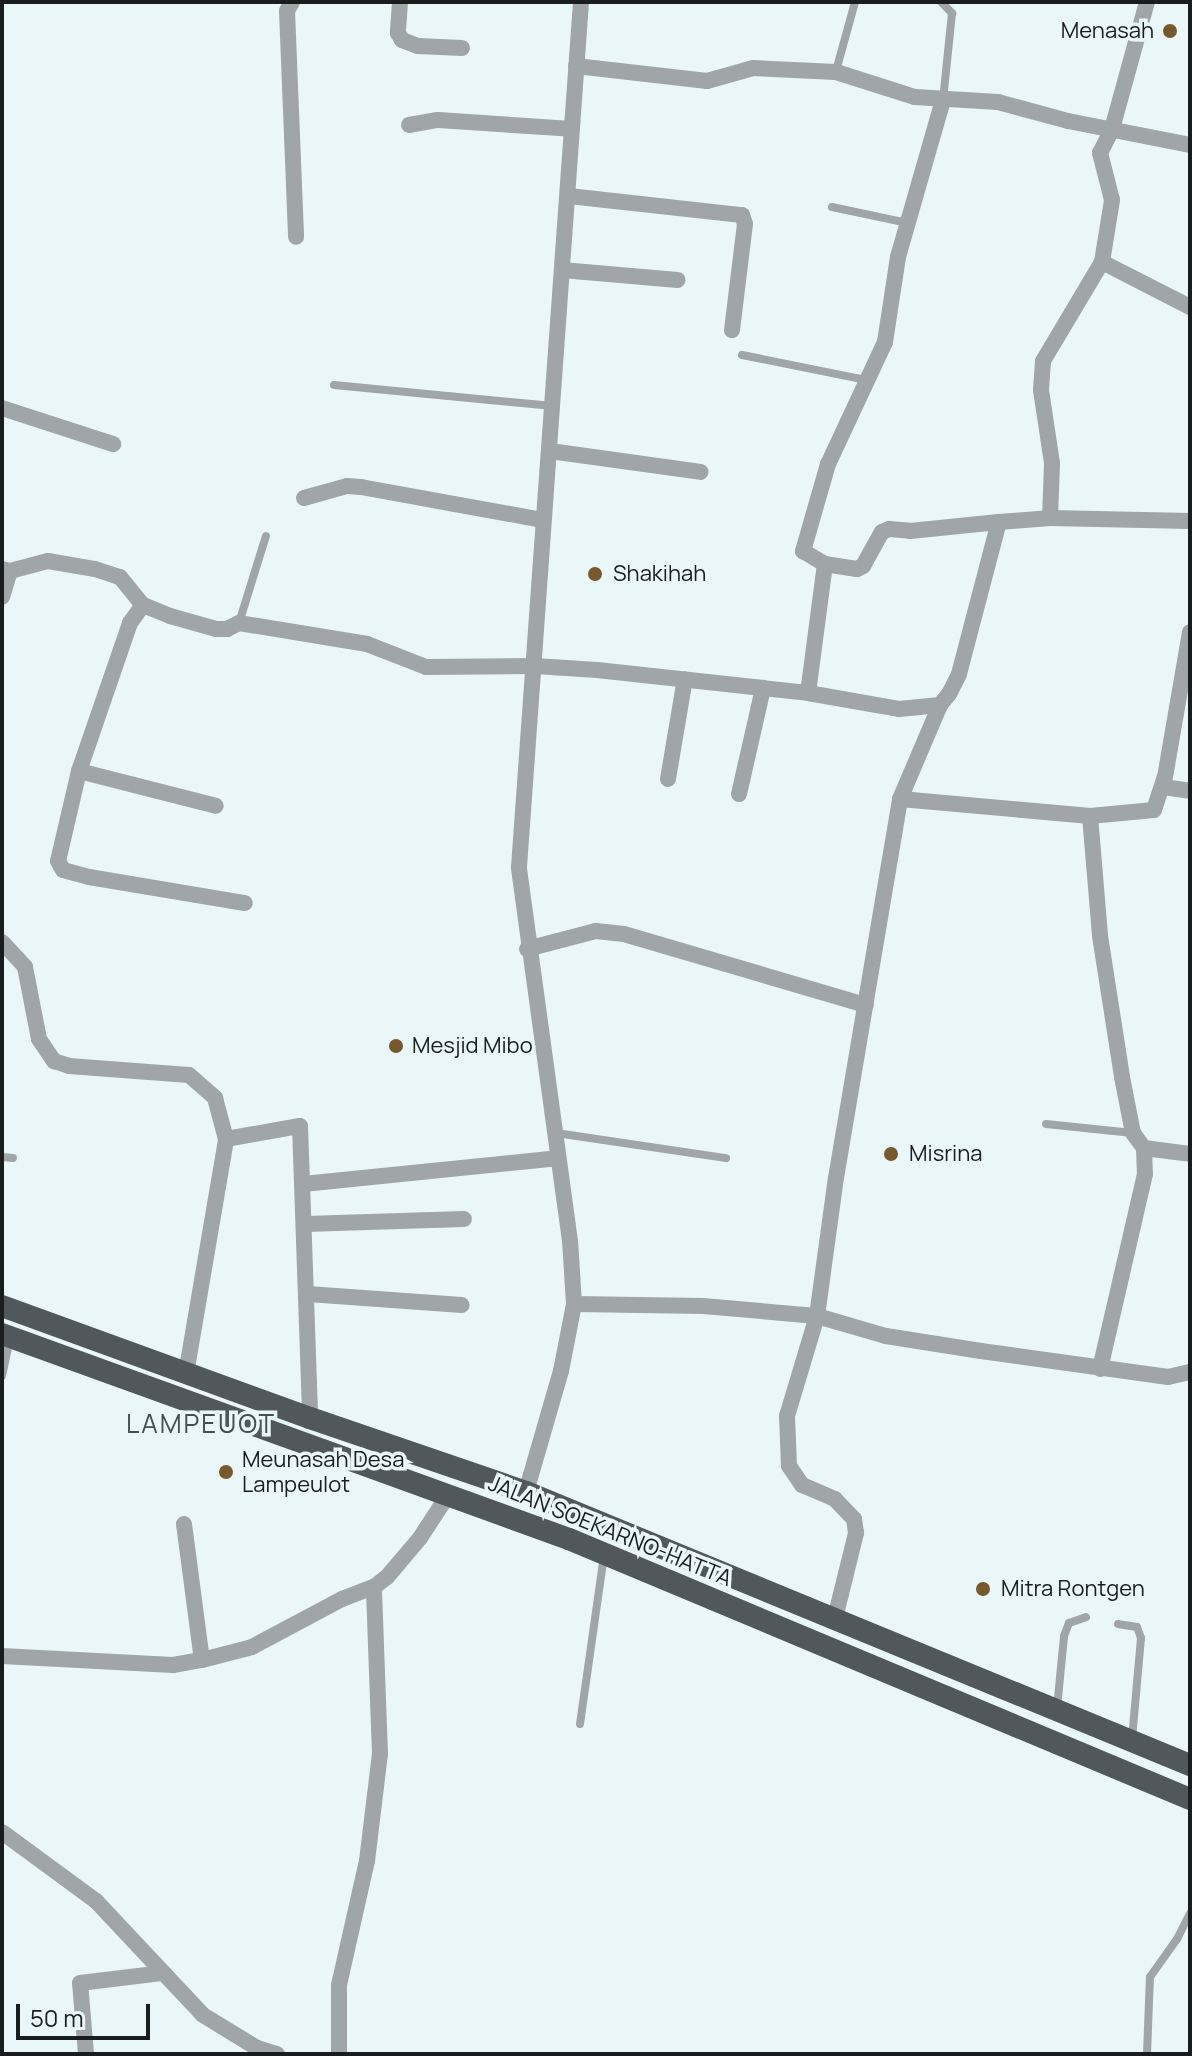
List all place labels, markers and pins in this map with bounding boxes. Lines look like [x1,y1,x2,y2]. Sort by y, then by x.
place label: Menasah [1061,18,1154,44]
marker: Menasah [1161,22,1179,40]
place label: Shakihah [613,561,706,587]
marker: Shakihah [584,563,606,585]
place label: Mesjid Mibo [412,1033,533,1059]
marker: Mesjid Mibo [387,1037,405,1055]
place label: Misrina [909,1141,983,1167]
marker: Misrina [880,1143,902,1165]
place label: Meunasah Desa Lampeulot [242,1446,404,1498]
marker: Meunasah Desa Lampeulot [217,1463,235,1481]
place label: Mitra Rontgen [1001,1576,1145,1602]
marker: Mitra Rontgen [972,1578,994,1600]

